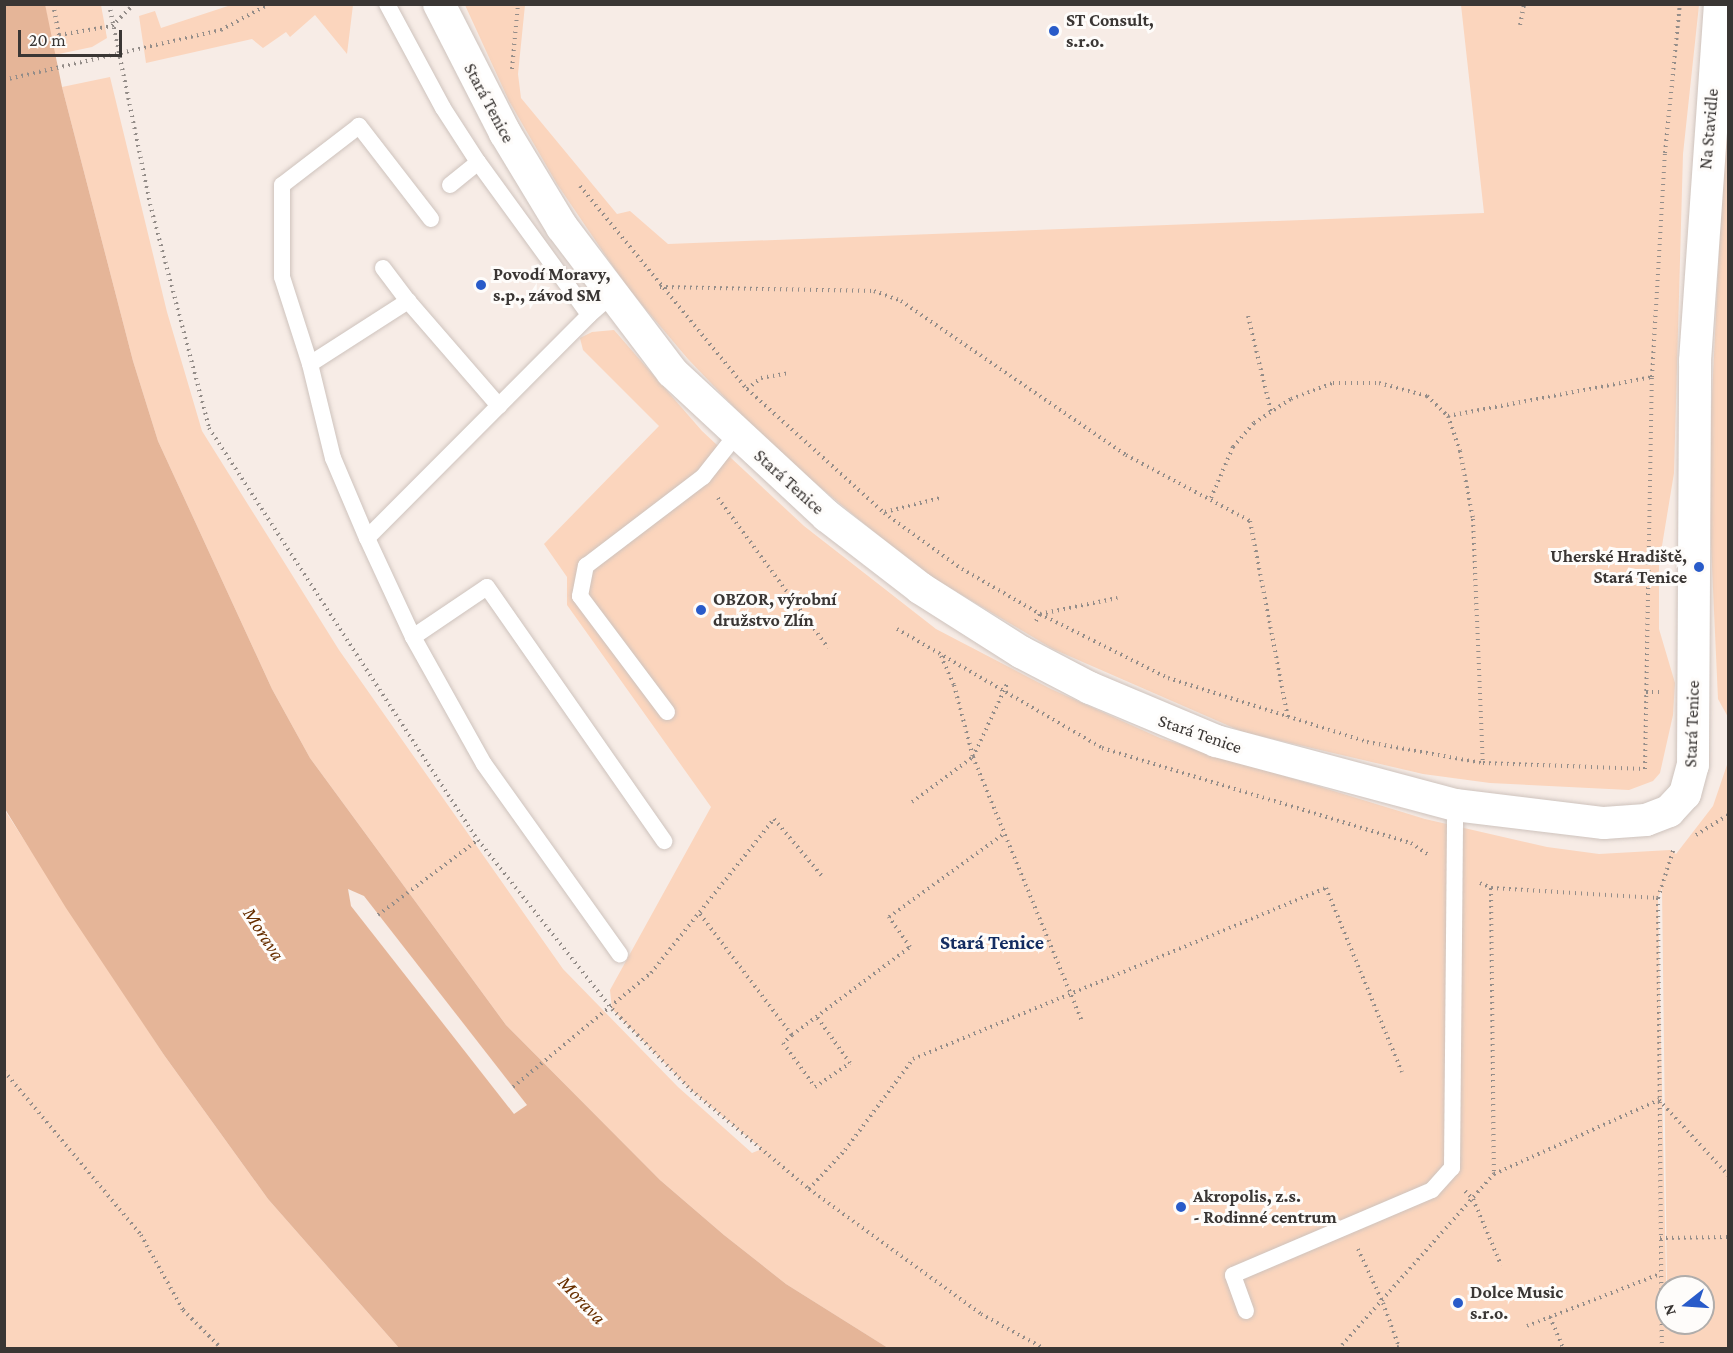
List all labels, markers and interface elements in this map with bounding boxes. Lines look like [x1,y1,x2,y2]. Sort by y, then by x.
place label: ST Consult, s.r.o. [1066,10,1154,52]
scale bar [21,18,124,56]
marker: ST Consult, s.r.o. [1047,24,1061,38]
text: 20 m [29,30,66,50]
street label: Stará Tenice [459,60,519,146]
street label: Na Stavidle [1695,88,1723,170]
place label: Povodí Moravy, s.p., závod SM [493,264,611,306]
marker: Povodí Moravy, s.p., závod SM [474,278,488,292]
street label: Stará Tenice [749,445,829,519]
place label: Uherské Hradiště, Stará Tenice [1550,546,1687,588]
marker: Uherské Hradiště, Stará Tenice [1692,560,1706,574]
place label: OBZOR, výrobní družstvo Zlín [713,589,836,632]
marker: OBZOR, výrobní družstvo Zlín [694,603,708,617]
street label: Stará Tenice [1680,680,1704,768]
street label: Stará Tenice [1155,710,1245,758]
water label: Morava [238,903,290,965]
district label: Stará Tenice [940,930,1044,954]
place label: Akropolis, z.s. - Rodinné centrum [1193,1186,1337,1228]
marker: Akropolis, z.s. - Rodinné centrum [1174,1200,1188,1214]
water label: Morava [553,1270,611,1330]
north arrow [1655,1275,1715,1335]
place label: Dolce Music s.r.o. [1470,1282,1563,1324]
marker: Dolce Music s.r.o. [1451,1296,1465,1310]
text: N [1659,1302,1679,1318]

